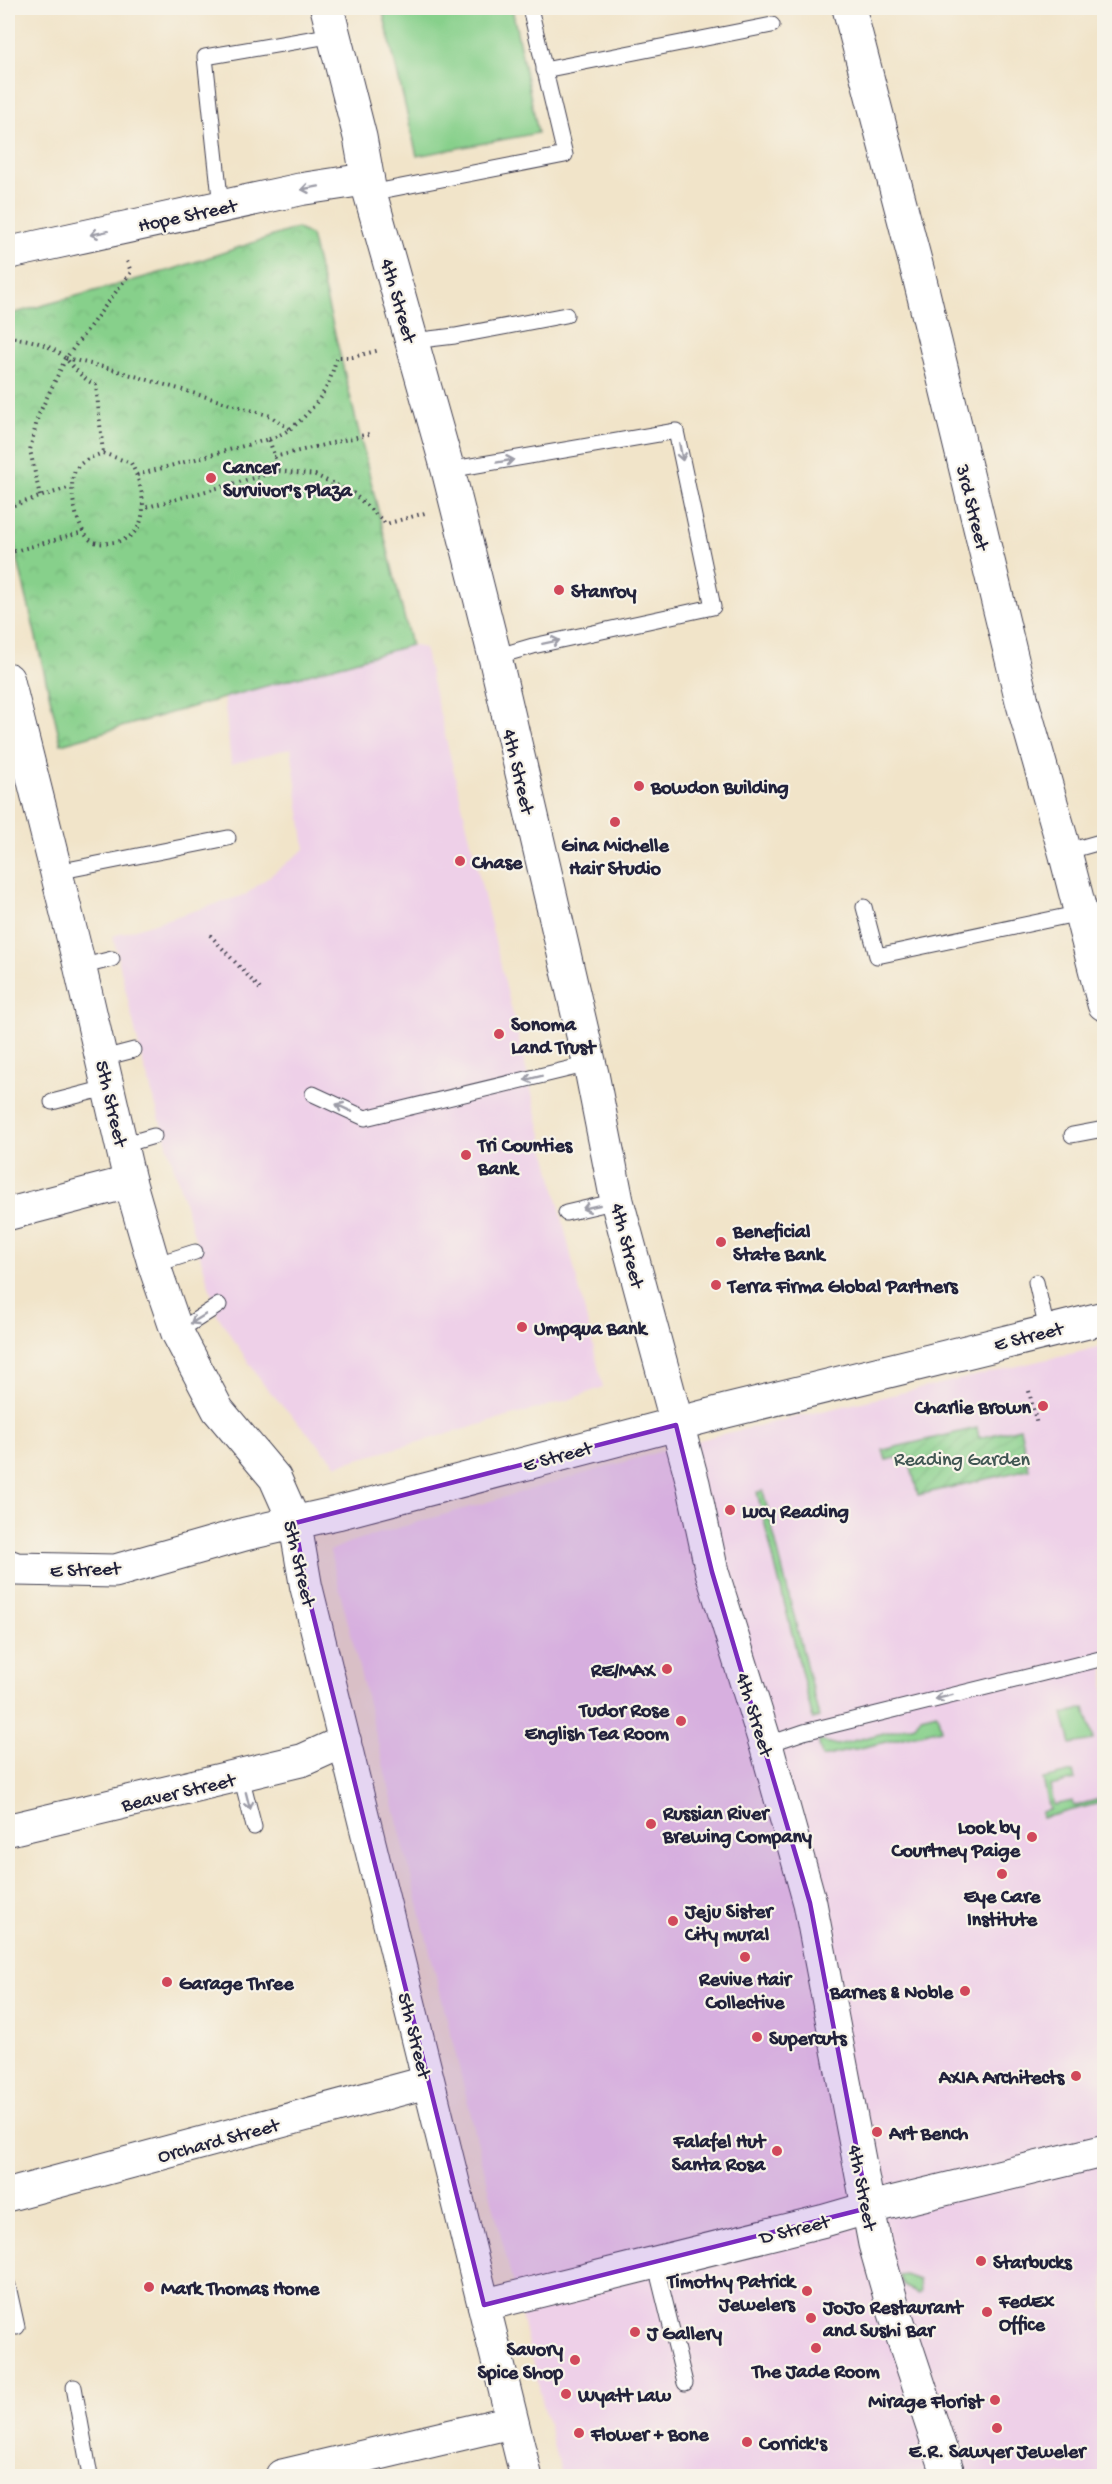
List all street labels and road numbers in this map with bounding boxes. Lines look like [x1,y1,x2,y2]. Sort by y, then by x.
street label: Hope Street [136,195,241,239]
street label: 4th Street [374,256,420,347]
street label: 3rd Street [949,462,993,555]
street label: 4th Street [496,727,538,818]
street label: 5th Street [89,1059,131,1151]
street label: 4th Street [604,1201,648,1292]
street label: E Street [992,1318,1068,1358]
street label: E Street [521,1438,597,1479]
street label: 5th Street [277,1519,319,1611]
street label: E Street [49,1559,123,1584]
street label: 4th Street [729,1670,777,1761]
street label: Beaver Street [119,1770,240,1819]
street label: 5th Street [391,1991,435,2083]
street label: Orchard Street [156,2115,284,2170]
street label: 4th Street [841,2143,880,2234]
street label: D Street [756,2211,834,2252]

